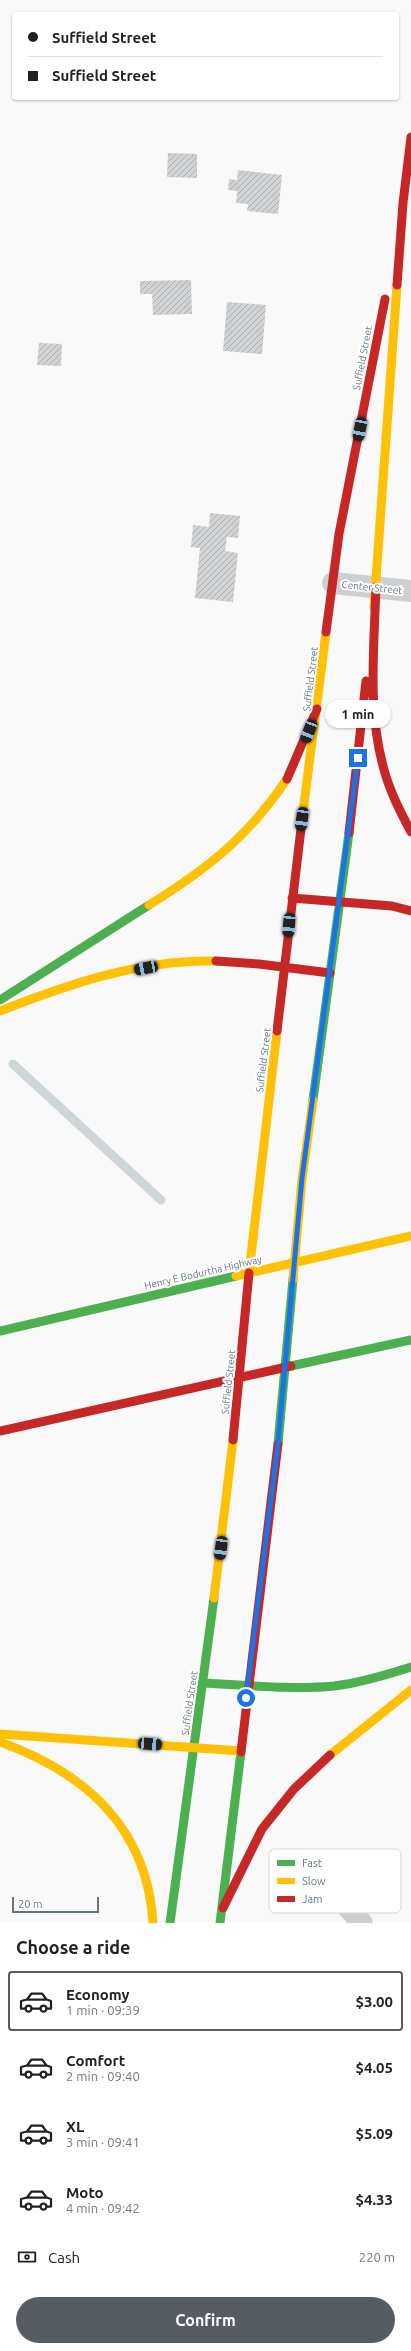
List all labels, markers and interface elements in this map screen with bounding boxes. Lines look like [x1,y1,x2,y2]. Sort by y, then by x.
text: Suffield Street [52,29,156,46]
text: Suffield Street [52,67,156,84]
street label: Suffield Street [351,325,374,391]
car [352,416,368,442]
street label: Center Street [341,579,403,596]
street label: Suffield Street [301,646,320,712]
callout: 1 min [325,700,391,728]
text: 1 min [342,707,374,721]
car [299,718,319,744]
route end [349,749,367,767]
car [294,806,310,832]
car [282,913,296,937]
car [133,960,159,976]
street label: Suffield Street [254,1027,273,1093]
street label: Henry E Bodurtha Highway [143,1254,263,1291]
street label: Suffield Street [220,1349,237,1415]
car [213,1535,229,1561]
street label: Suffield Street [180,1670,199,1736]
route start [237,1689,255,1707]
car [138,1737,162,1751]
legend [269,1849,401,1913]
text: Fast [302,1857,323,1869]
text: Slow [302,1875,326,1887]
text: Jam [302,1893,323,1905]
scale bar [12,1895,99,1914]
text: 20 m [18,1898,42,1910]
text: Choose a ride [16,1937,130,1957]
icon: car [18,1983,54,2019]
text: Economy [66,1986,130,2003]
text: $3.00 [355,1993,393,2010]
text: 1 min · 09:39 [66,2003,140,2017]
icon: car [18,2049,54,2085]
text: Comfort [66,2052,125,2069]
text: $4.05 [355,2059,393,2076]
text: 2 min · 09:40 [66,2069,140,2083]
icon: car [18,2115,54,2151]
text: XL [66,2118,84,2135]
text: $5.09 [355,2125,393,2142]
text: 3 min · 09:41 [66,2135,140,2149]
icon: car [18,2181,54,2217]
text: Moto [66,2184,104,2201]
text: $4.33 [355,2191,393,2208]
text: 4 min · 09:42 [66,2201,140,2215]
icon: cash [16,2246,38,2268]
text: Cash [48,2249,80,2266]
text: 220 m [359,2250,395,2264]
button: Confirm [16,2297,395,2343]

